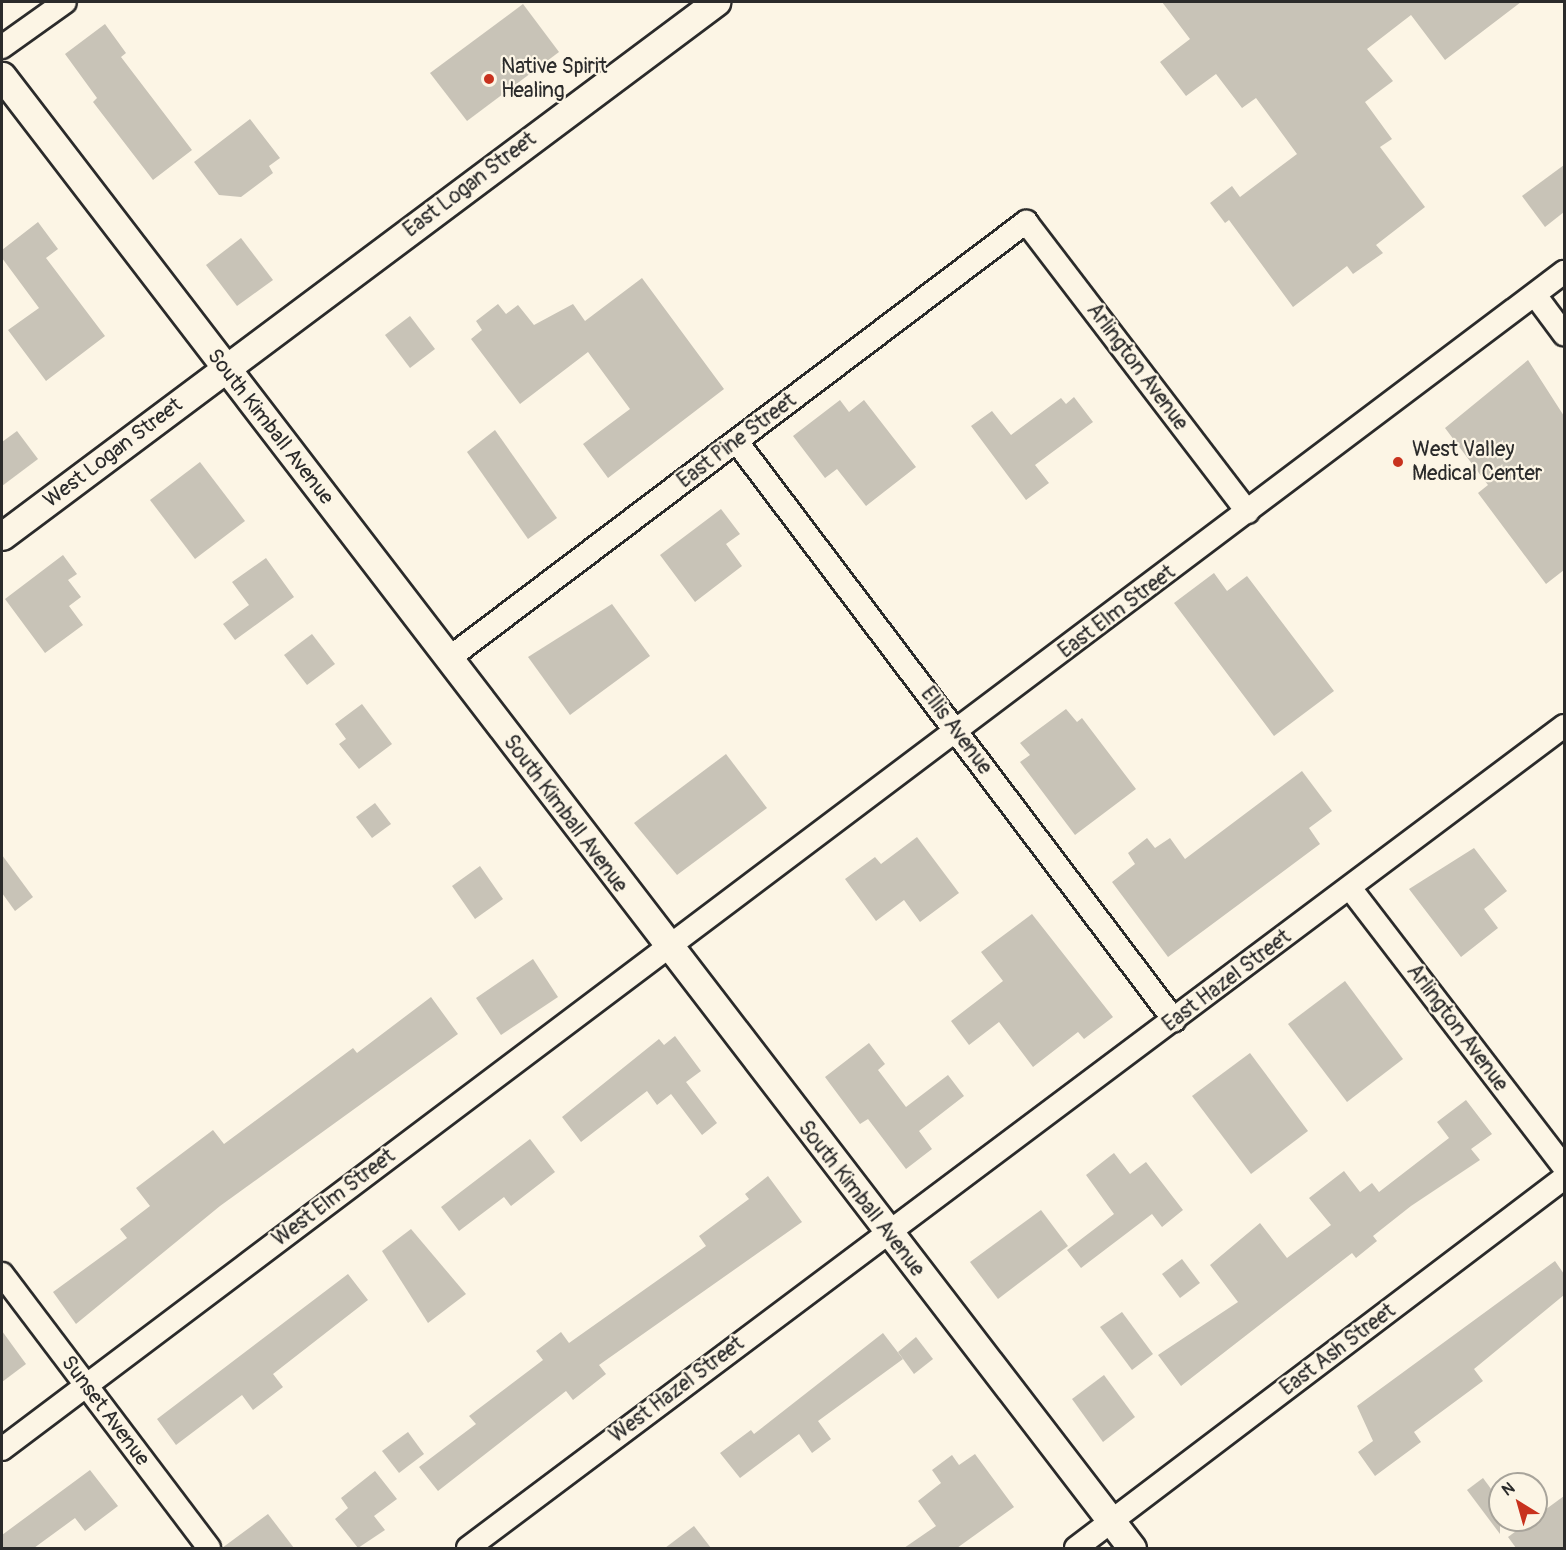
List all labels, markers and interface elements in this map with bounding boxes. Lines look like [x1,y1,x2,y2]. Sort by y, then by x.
place label: Native Spirit Healing [501,54,607,104]
marker: Native Spirit Healing [482,72,496,86]
street label: East Logan Street [399,127,541,243]
street label: Arlington Avenue [1081,298,1193,436]
street label: South Kimball Avenue [201,344,339,510]
street label: East Pine Street [673,388,801,494]
street label: West Logan Street [39,393,187,513]
place label: West Valley Medical Center [1412,437,1542,487]
marker: West Valley Medical Center [1389,453,1407,471]
street label: East Elm Street [1054,560,1180,664]
street label: Ellis Avenue [915,682,997,780]
street label: South Kimball Avenue [498,730,632,898]
street label: East Hazel Street [1158,925,1296,1037]
street label: Arlington Avenue [1401,959,1513,1097]
street label: South Kimball Avenue [792,1116,930,1282]
street label: West Elm Street [268,1144,400,1252]
street label: East Ash Street [1276,1299,1400,1401]
street label: West Hazel Street [605,1331,749,1449]
street label: Sunset Avenue [55,1351,155,1471]
north arrow [1488,1472,1548,1532]
text: N [1498,1478,1519,1500]

